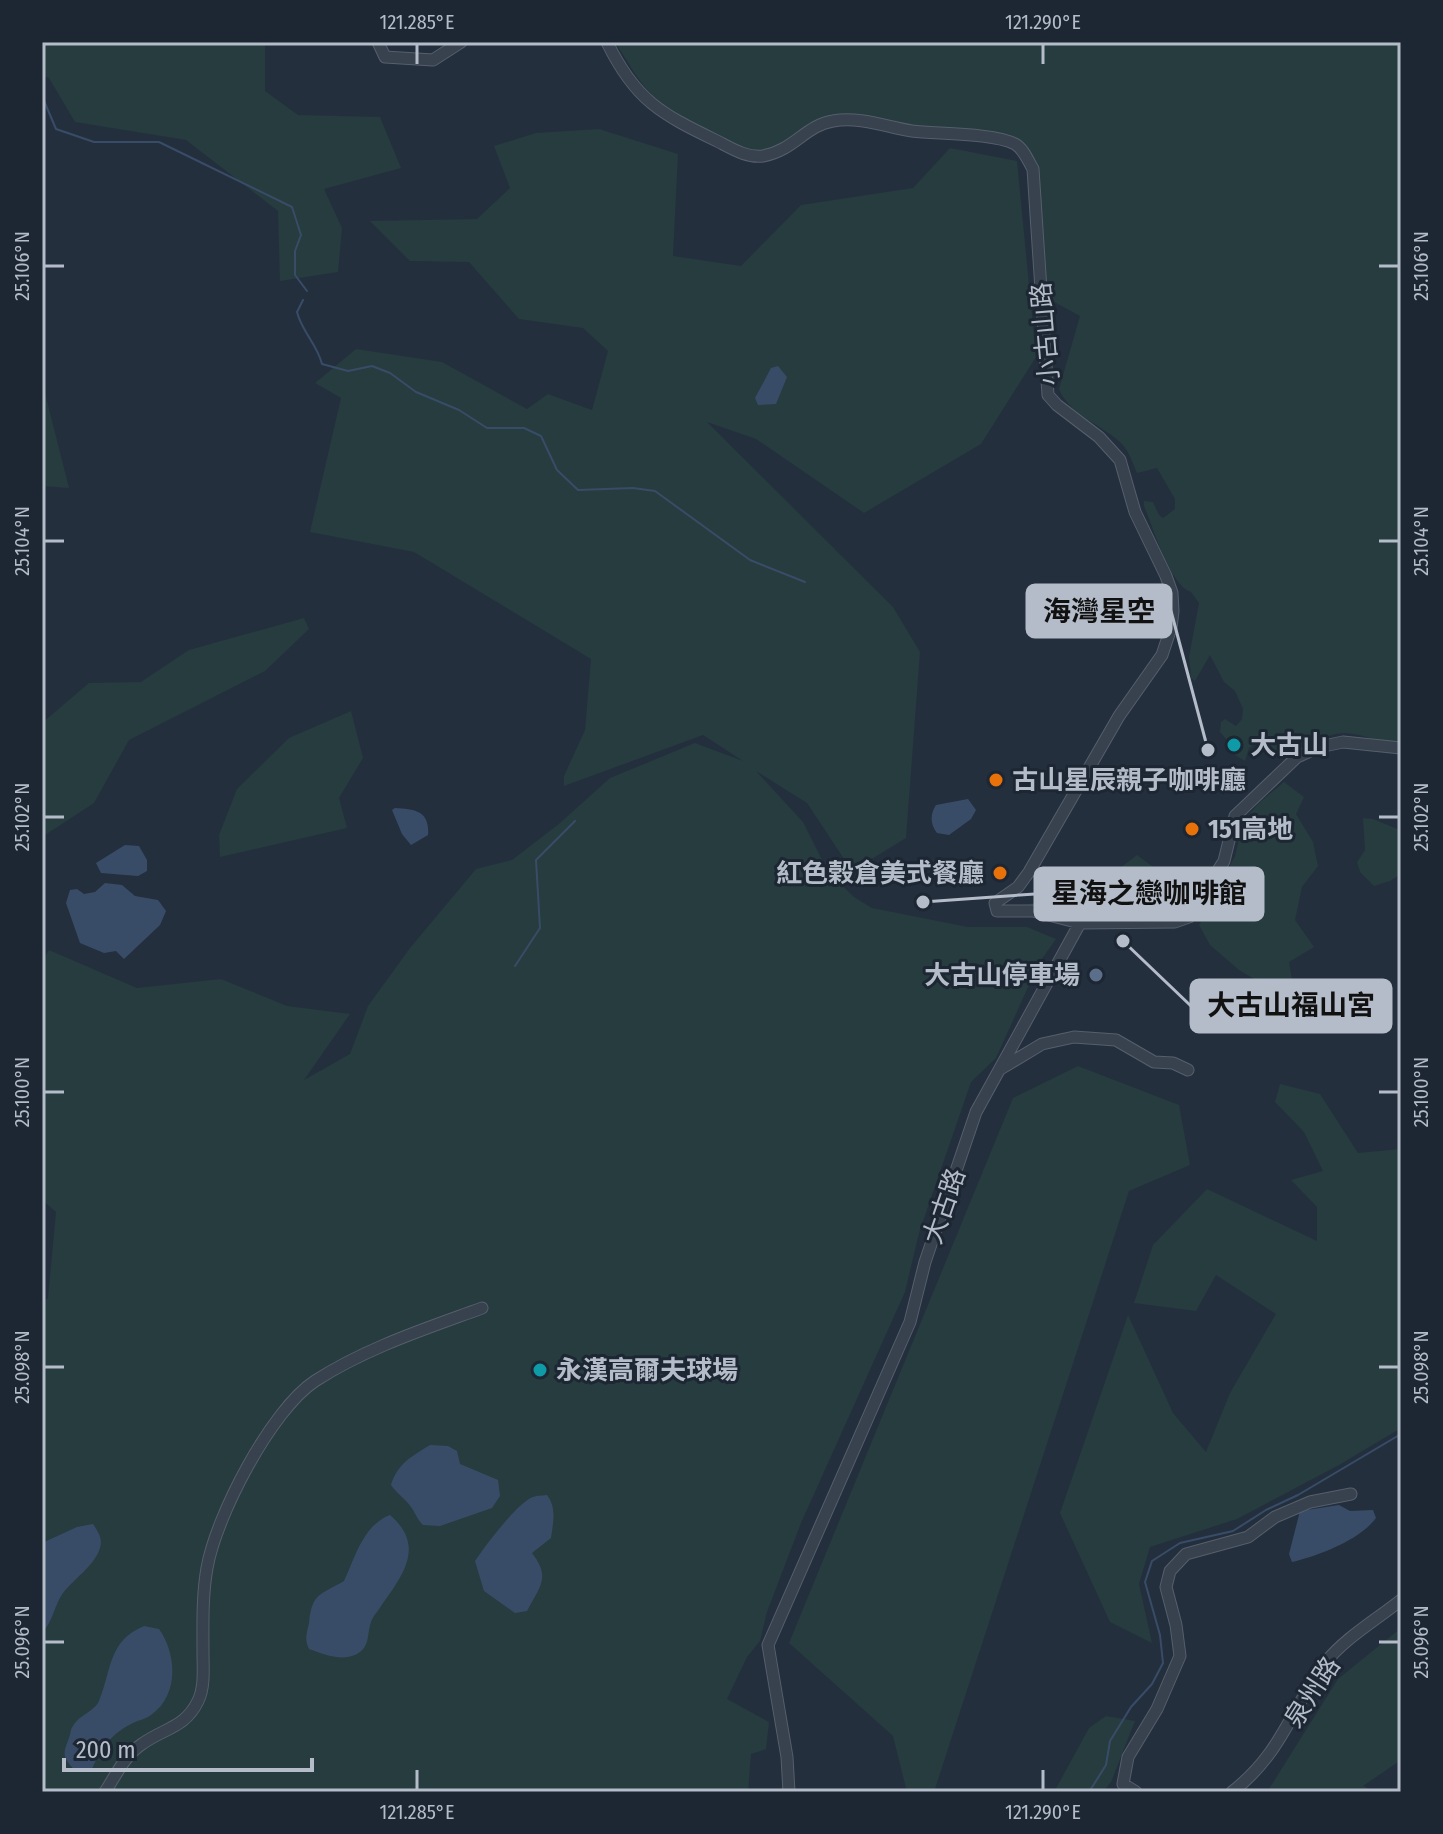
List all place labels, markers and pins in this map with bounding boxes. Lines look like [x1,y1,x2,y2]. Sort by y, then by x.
callout: 海灣星空 [1027,585,1171,637]
place label: 大古山 [1250,730,1328,761]
marker: 大古山 [1225,736,1243,754]
place label: 古山星辰親子咖啡廳 [1012,765,1246,796]
marker: 古山星辰親子咖啡廳 [987,771,1005,789]
place label: 151高地 [1208,814,1293,845]
marker: 151高地 [1183,820,1201,838]
place label: 紅色榖倉美式餐廳 [776,858,984,889]
marker: 紅色榖倉美式餐廳 [991,864,1009,882]
callout: 星海之戀咖啡館 [1035,868,1263,920]
place label: 大古山停車場 [924,960,1080,991]
marker: 大古山停車場 [1087,966,1105,984]
callout: 大古山福山宮 [1191,980,1391,1032]
place label: 永漢高爾夫球場 [556,1355,738,1386]
marker: 永漢高爾夫球場 [531,1361,549,1379]

